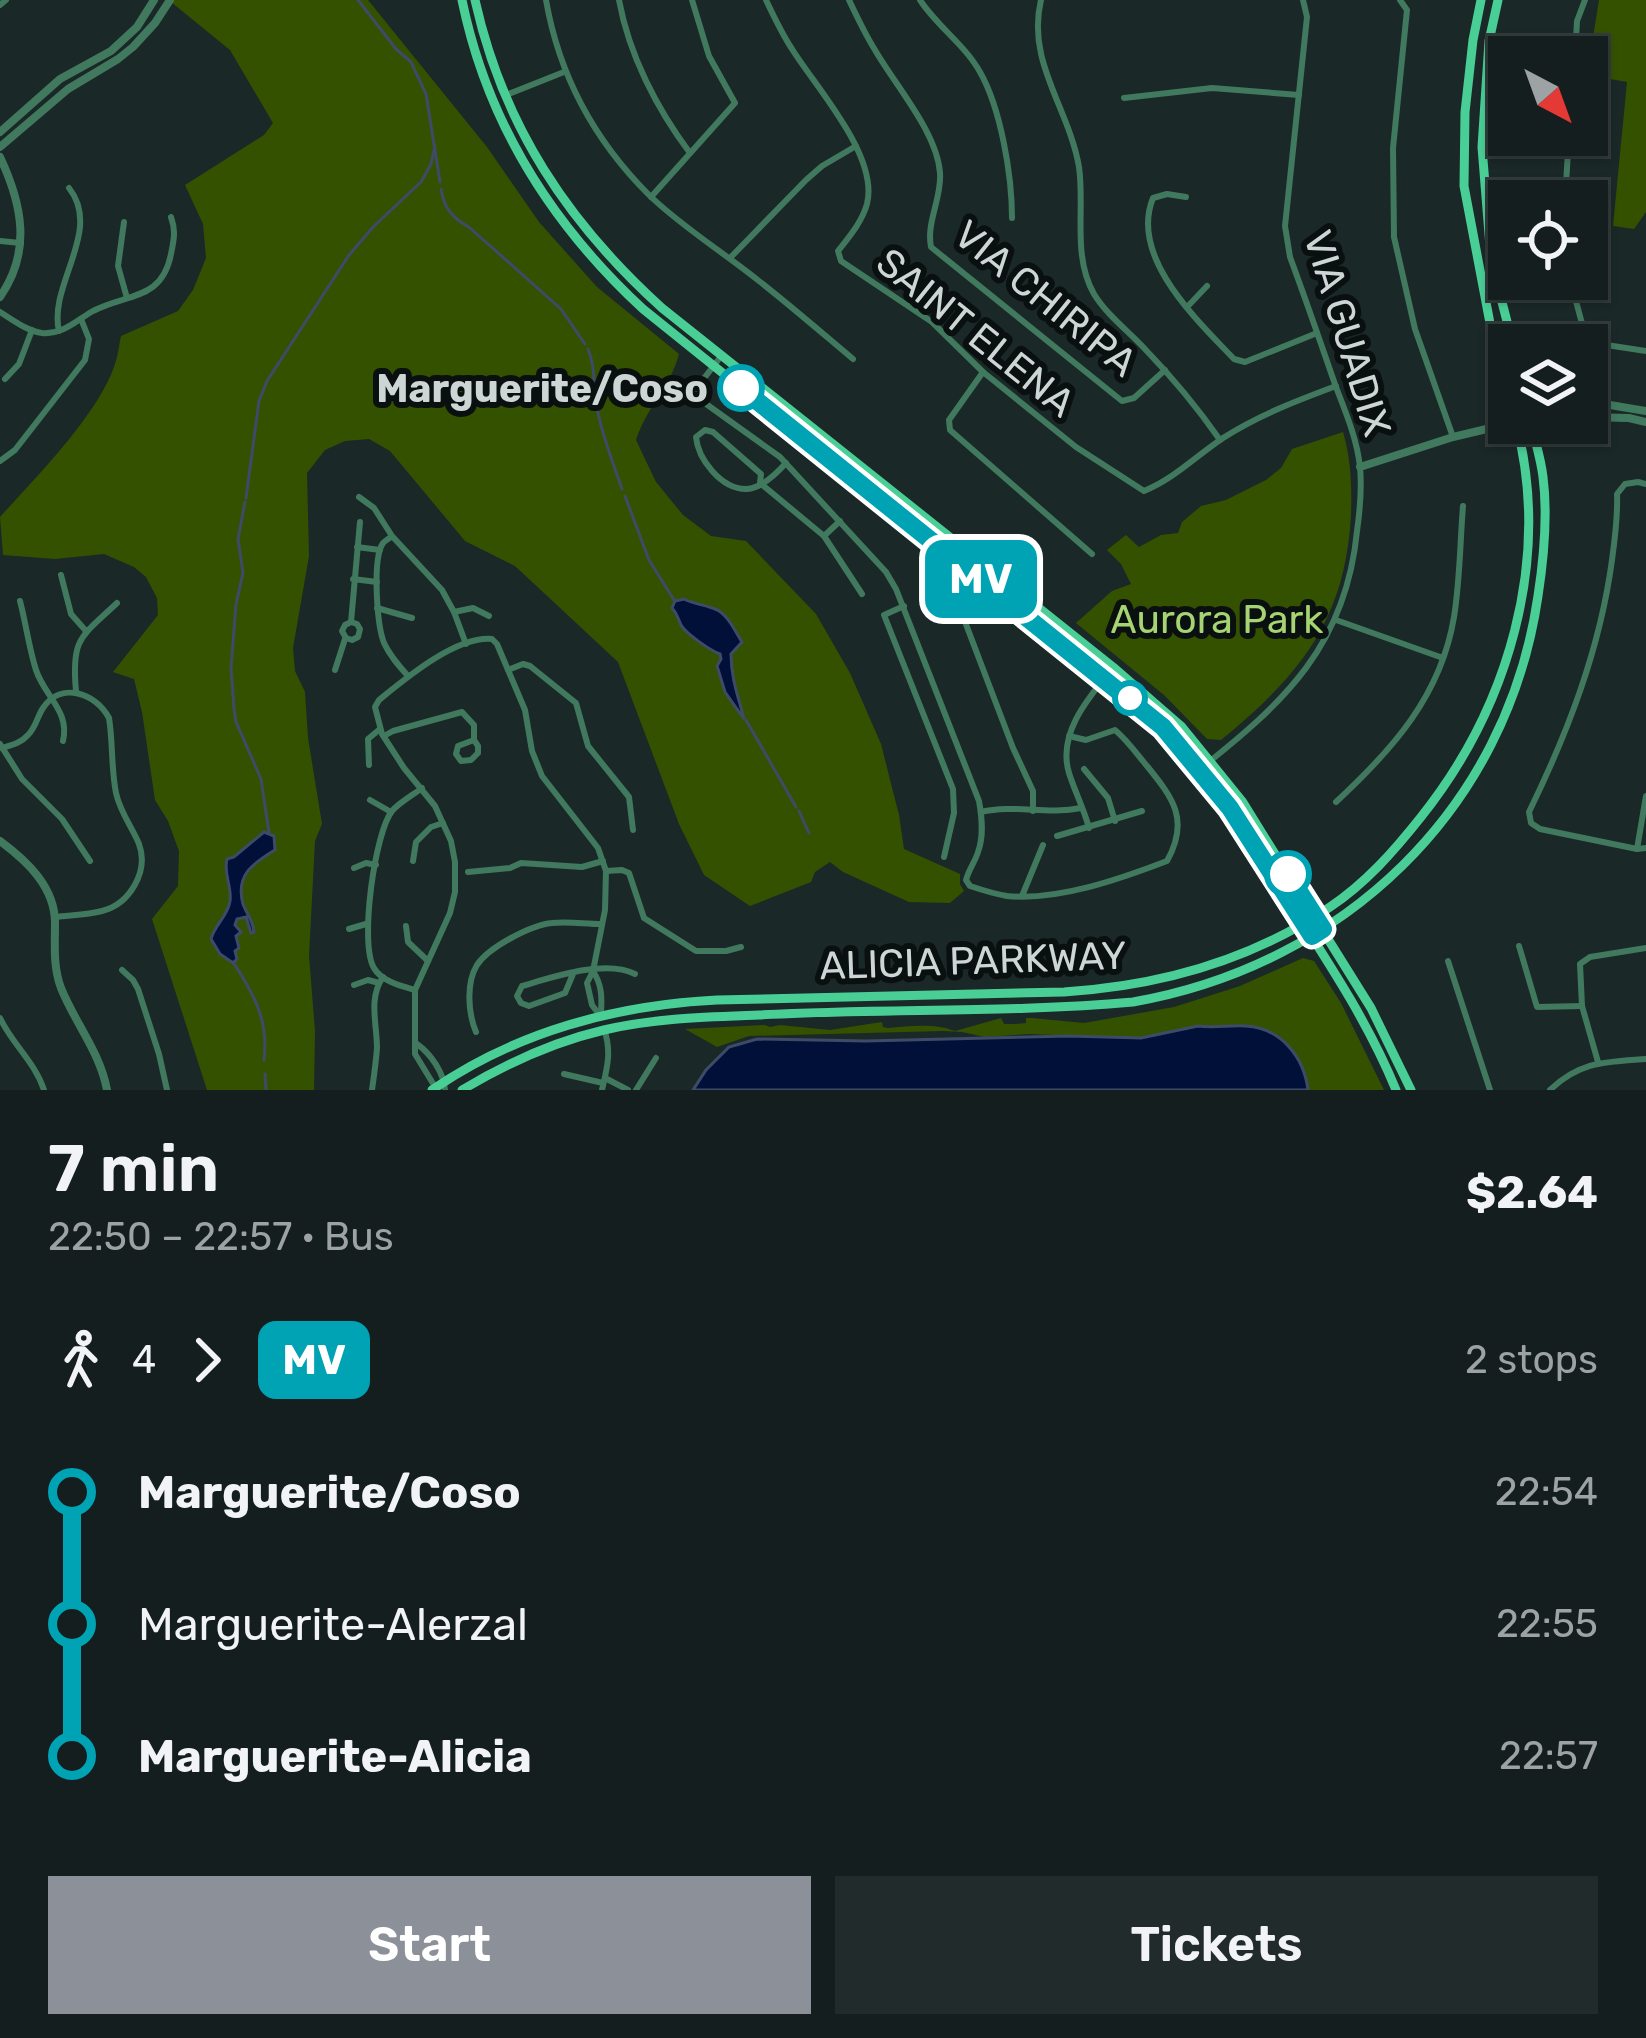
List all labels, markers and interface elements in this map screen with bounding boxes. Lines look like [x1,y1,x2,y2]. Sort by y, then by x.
north arrow [1488,36,1608,156]
map controls [1488,36,1608,444]
button: locate [1488,180,1608,300]
street label: VIA CHIRIPA [945,211,1146,386]
street label: VIA GUADIX [1294,225,1400,442]
street label: SAINT ELENA [867,239,1084,427]
button: layers [1488,324,1608,444]
place label: Marguerite/Coso [376,366,708,412]
marker: Marguerite/Coso [719,366,763,410]
line badge: MV [927,540,1035,618]
text: MV [949,554,1013,604]
park label: Aurora Park [1111,597,1323,643]
unlabelled marker [1114,682,1146,714]
unlabelled marker [1266,852,1310,896]
street label: ALICIA PARKWAY [819,933,1127,989]
text: 7 min [48,1129,219,1208]
text: $2.64 [1466,1166,1598,1219]
text: 22:50 – 22:57 · Bus [48,1214,394,1260]
icon: walk [48,1327,114,1393]
icon: forward [174,1327,240,1393]
text: MV [282,1335,346,1385]
text: 4 [132,1337,156,1383]
text: 2 stops [1465,1337,1598,1383]
text: Marguerite/Coso [138,1466,521,1519]
text: 22:54 [1495,1469,1598,1515]
text: Marguerite-Alerzal [138,1598,528,1651]
text: 22:55 [1496,1601,1598,1647]
text: Marguerite-Alicia [138,1730,532,1783]
text: 22:57 [1499,1733,1598,1779]
button: Start [48,1876,811,2014]
button: Tickets [835,1876,1598,2014]

